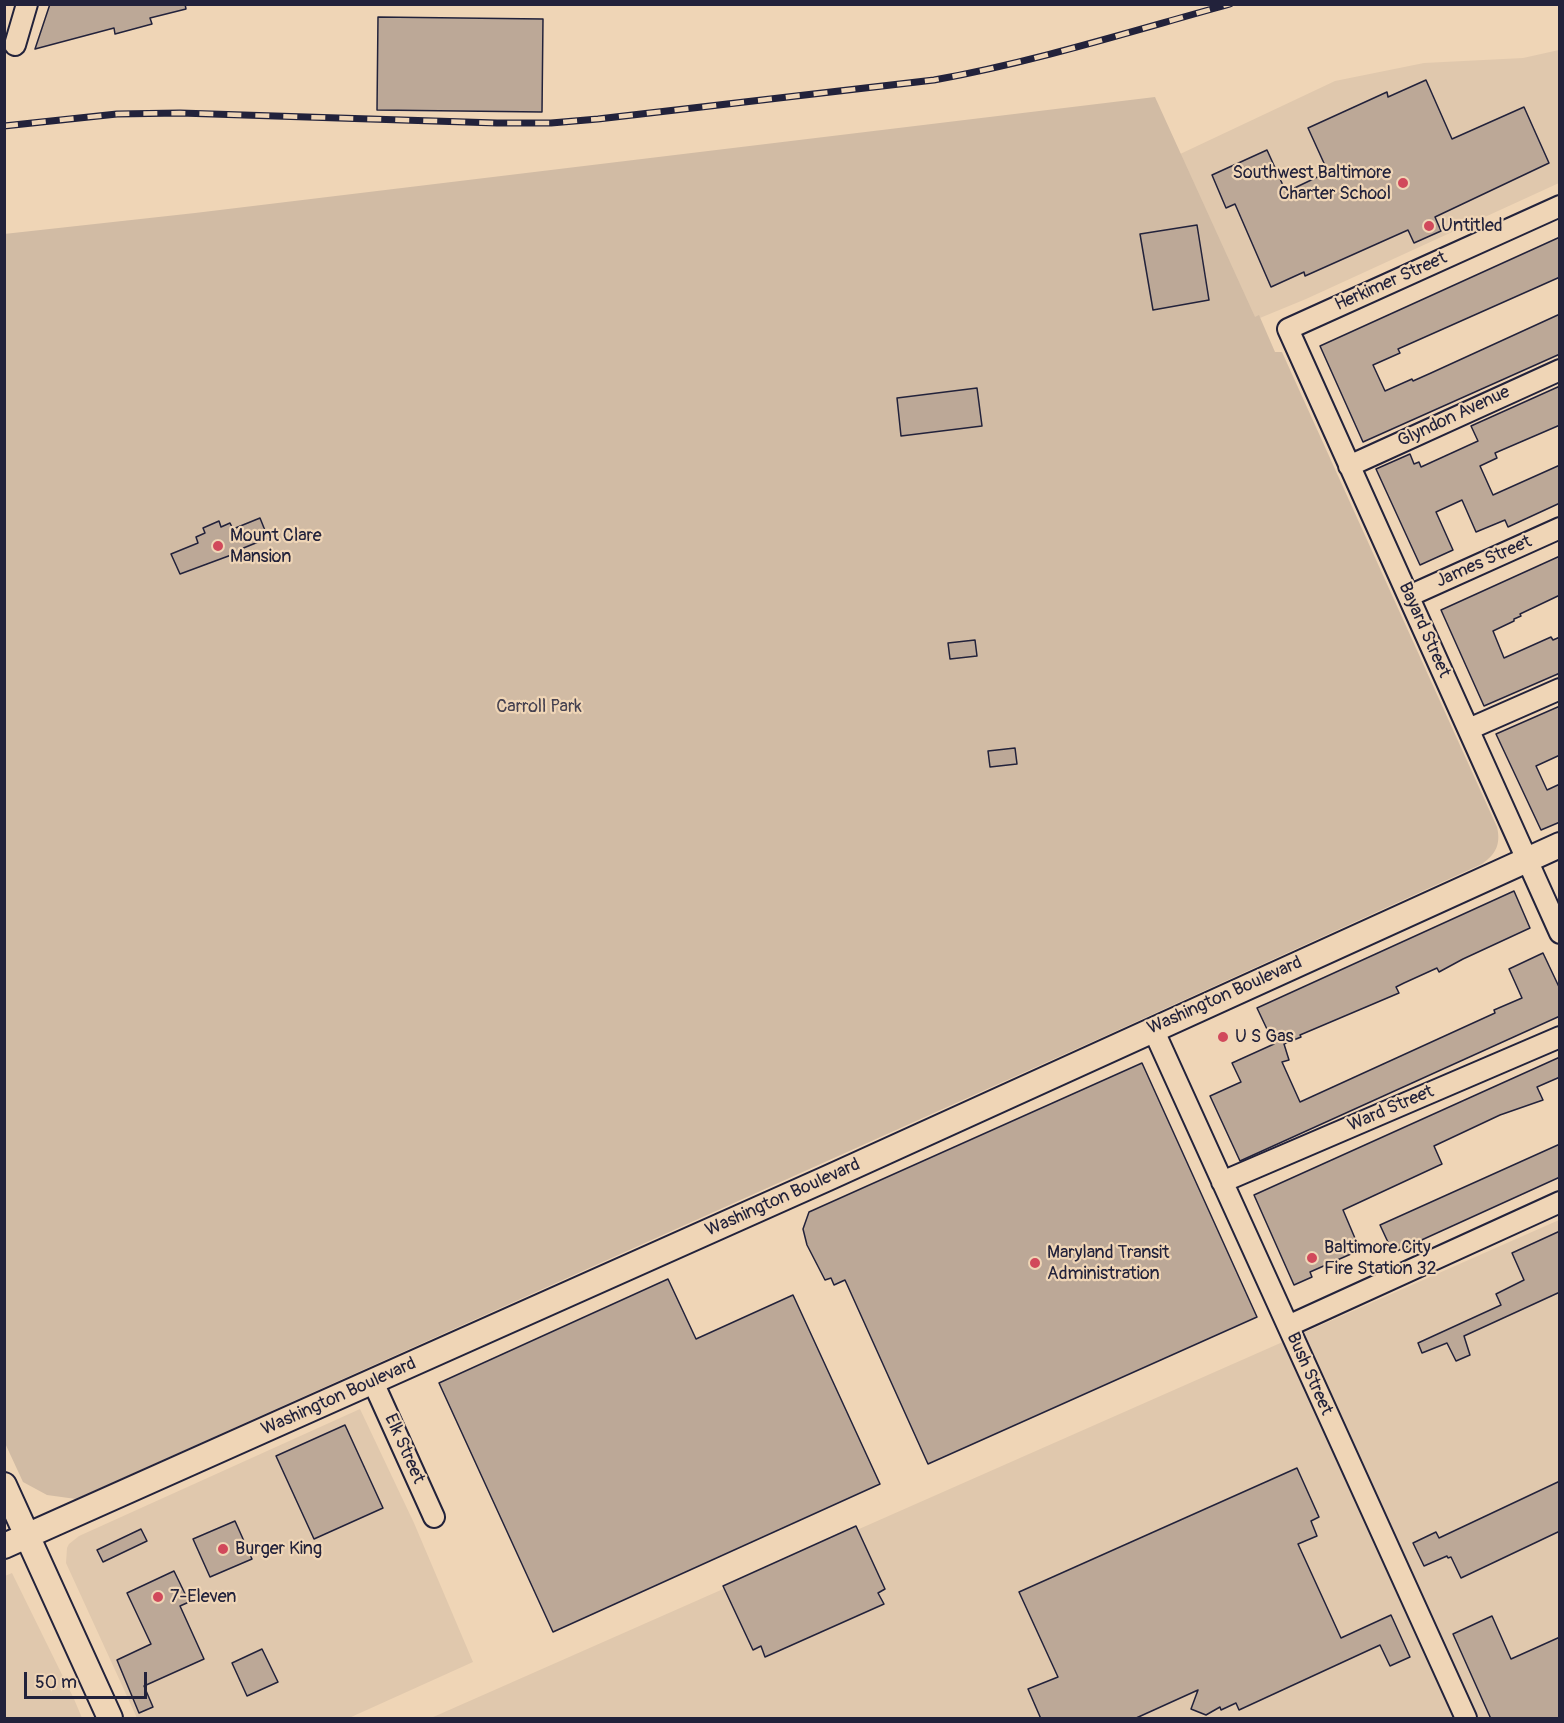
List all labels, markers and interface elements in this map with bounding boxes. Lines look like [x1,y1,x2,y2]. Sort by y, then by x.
place label: Southwest Baltimore Charter School [1232,162,1391,204]
marker: Southwest Baltimore Charter School [1396,176,1410,190]
place label: Untitled [1441,215,1503,237]
marker: Untitled [1422,219,1436,233]
street label: Herkimer Street [1332,248,1450,316]
street label: Glyndon Avenue [1394,382,1514,452]
place label: Mount Clare Mansion [230,525,322,568]
street label: James Street [1433,531,1535,593]
marker: Mount Clare Mansion [211,539,225,553]
street label: Bayard Street [1393,579,1455,681]
park label: Carroll Park [496,696,582,718]
street label: Washington Boulevard [1144,952,1306,1040]
place label: U S Gas [1235,1026,1294,1048]
marker: U S Gas [1216,1030,1230,1044]
street label: Ward Street [1345,1081,1437,1137]
street label: Washington Boulevard [702,1154,864,1242]
place label: Baltimore City Fire Station 32 [1324,1237,1437,1280]
place label: Maryland Transit Administration [1047,1242,1170,1284]
marker: Baltimore City Fire Station 32 [1305,1251,1319,1265]
marker: Maryland Transit Administration [1028,1256,1042,1270]
street label: Bush Street [1281,1329,1337,1419]
street label: Washington Boulevard [258,1353,420,1441]
street label: Elk Street [379,1411,429,1487]
place label: Burger King [235,1538,322,1560]
marker: Burger King [216,1542,230,1556]
place label: 7-Eleven [170,1586,237,1608]
marker: 7-Eleven [151,1590,165,1604]
scale bar [27,1660,150,1698]
text: 50 m [35,1671,77,1694]

